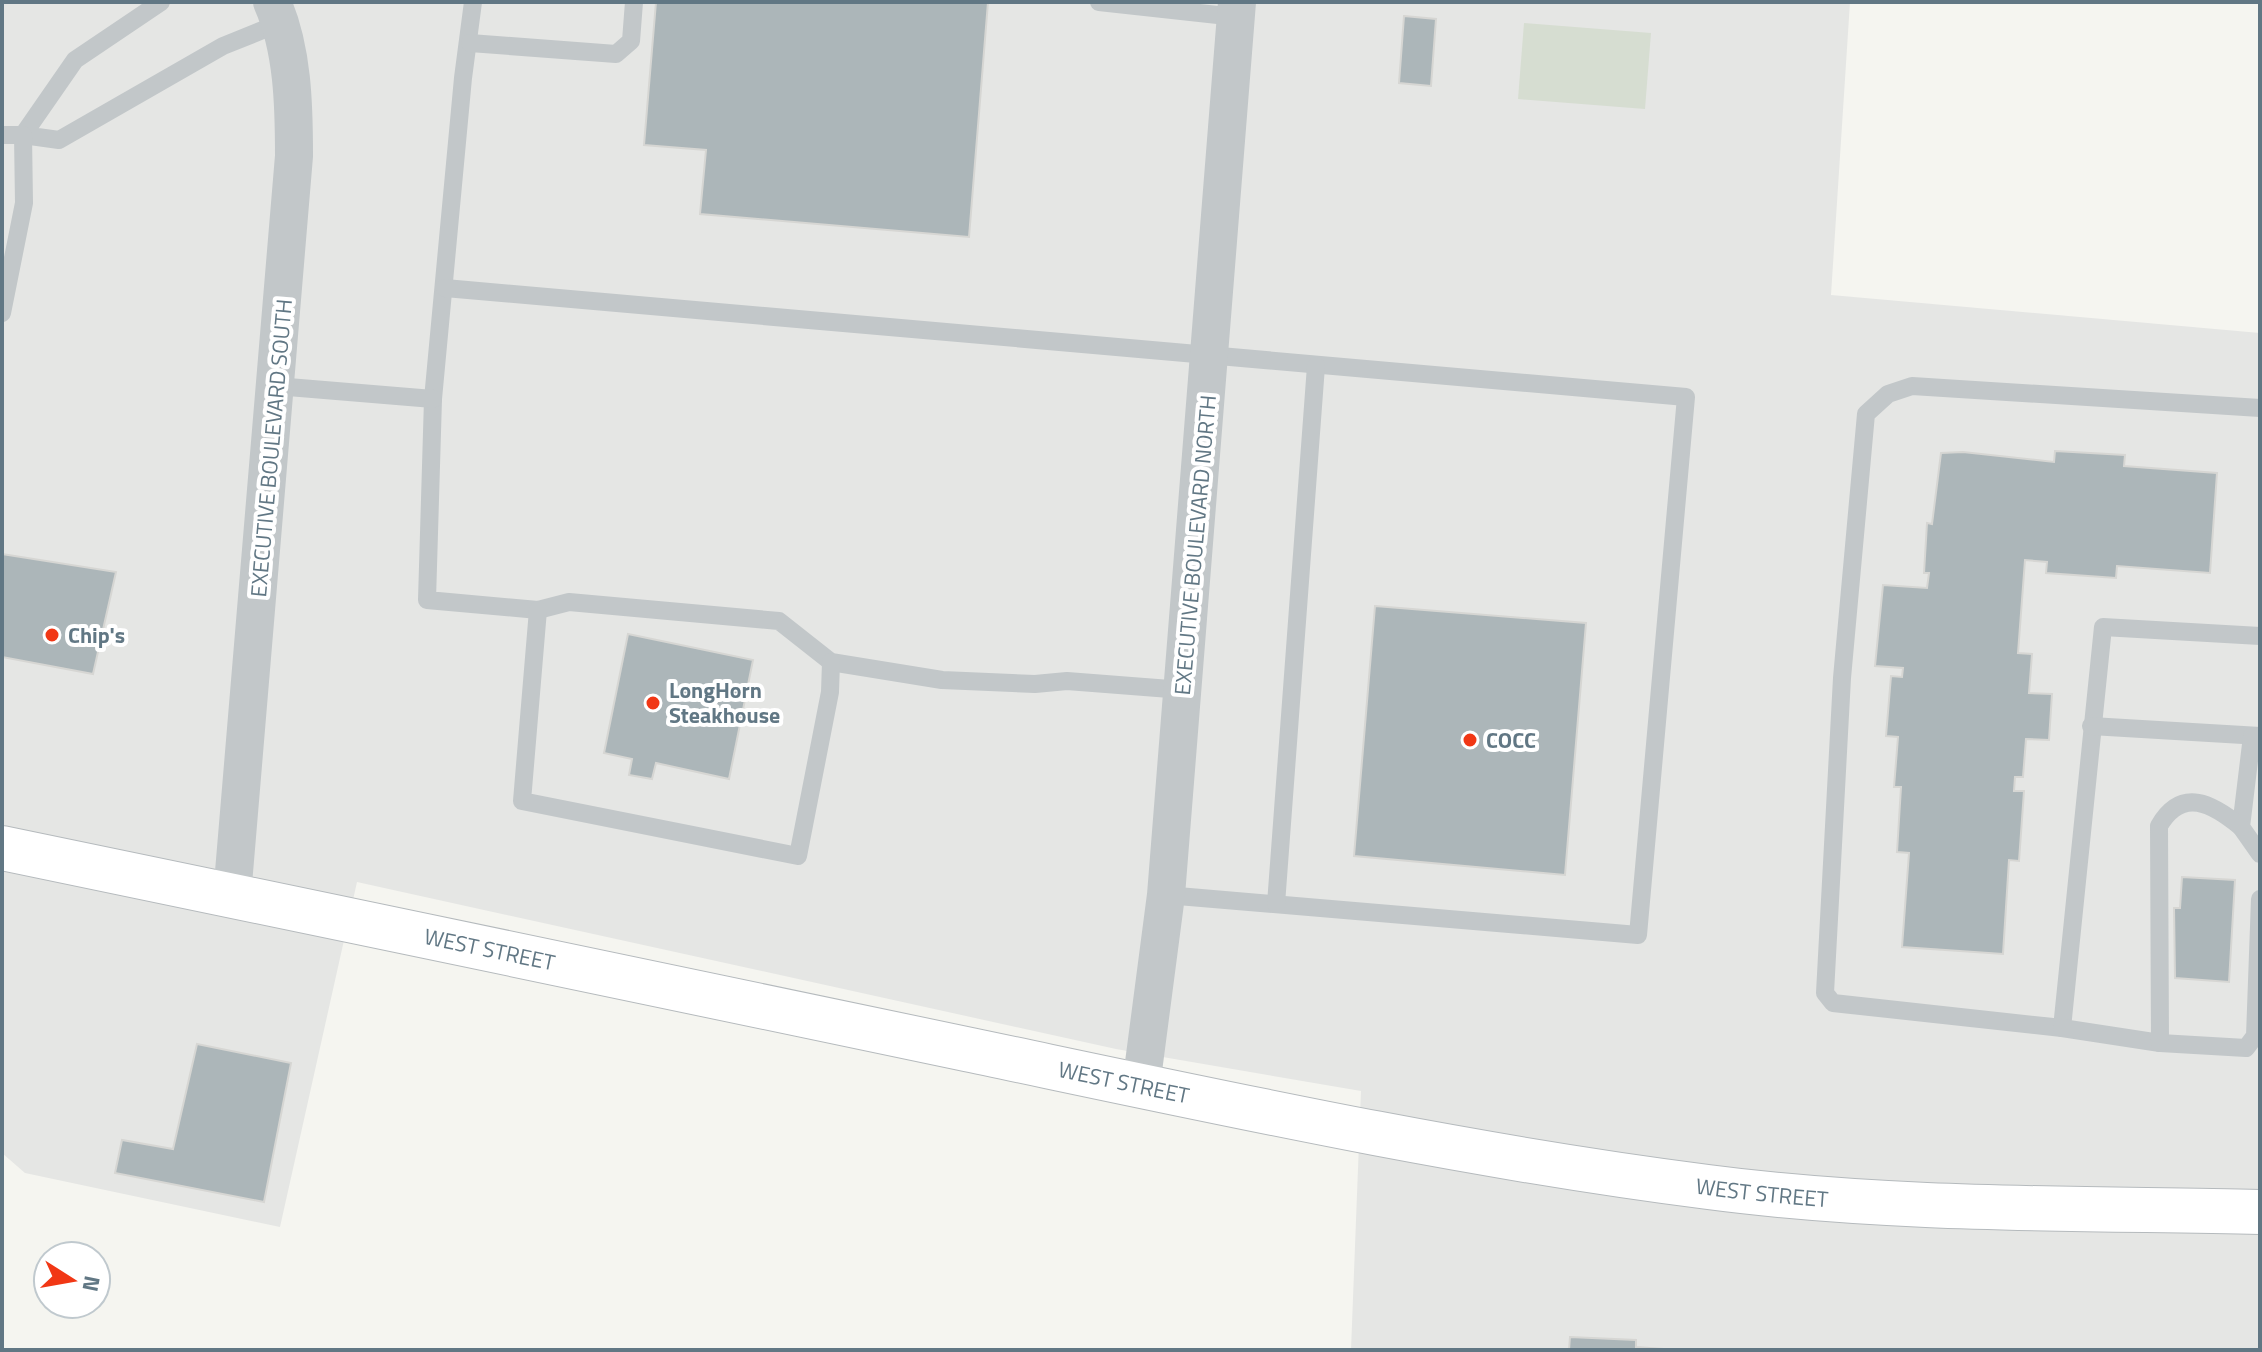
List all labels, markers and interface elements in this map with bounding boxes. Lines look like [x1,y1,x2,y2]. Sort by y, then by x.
street label: EXECUTIVE BOULEVARD SOUTH [241,297,301,599]
street label: EXECUTIVE BOULEVARD NORTH [1165,393,1225,697]
place label: Chip's [68,618,125,652]
marker: Chip's [43,626,61,644]
place label: LongHorn Steakhouse [669,673,780,732]
marker: LongHorn Steakhouse [644,694,662,712]
place label: COCC [1486,723,1536,757]
marker: COCC [1461,731,1479,749]
street label: WEST STREET [421,919,559,980]
street label: WEST STREET [1055,1052,1193,1113]
street label: WEST STREET [1694,1169,1830,1216]
north arrow [32,1240,112,1320]
text: N [73,1273,110,1295]

